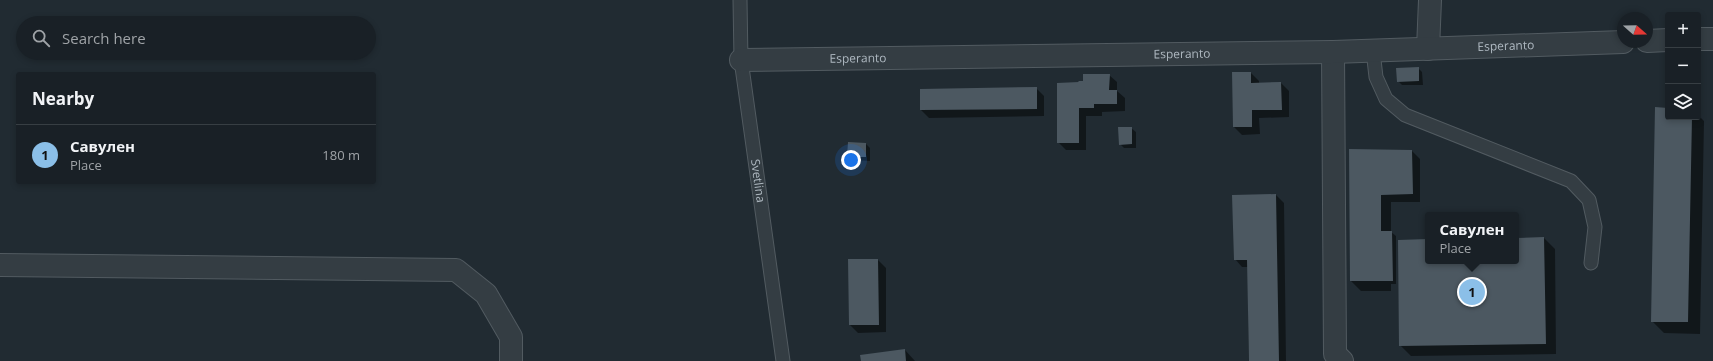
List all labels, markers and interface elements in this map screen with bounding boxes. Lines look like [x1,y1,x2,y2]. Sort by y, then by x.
north arrow [1617,12,1653,48]
map controls [1665,12,1701,120]
button: + [1665,12,1701,48]
search box [16,16,376,60]
icon: search [30,27,52,49]
text: Search here [62,28,146,48]
street label: Esperanto [1477,36,1535,55]
street label: Esperanto [1153,45,1211,62]
button: − [1665,48,1701,84]
street label: Esperanto [829,49,887,67]
button: layers [1665,84,1701,120]
text: Nearby [32,87,94,110]
text: Савулен [70,136,135,156]
text: 1 [41,146,49,164]
text: 180 m [322,146,360,164]
your location [841,150,861,170]
text: Place [70,156,102,174]
street label: Svetlina [747,158,770,204]
popup [1425,212,1519,264]
text: Савулен [1439,219,1505,239]
text: Place [1439,239,1471,257]
pin: 1 [1459,277,1485,307]

